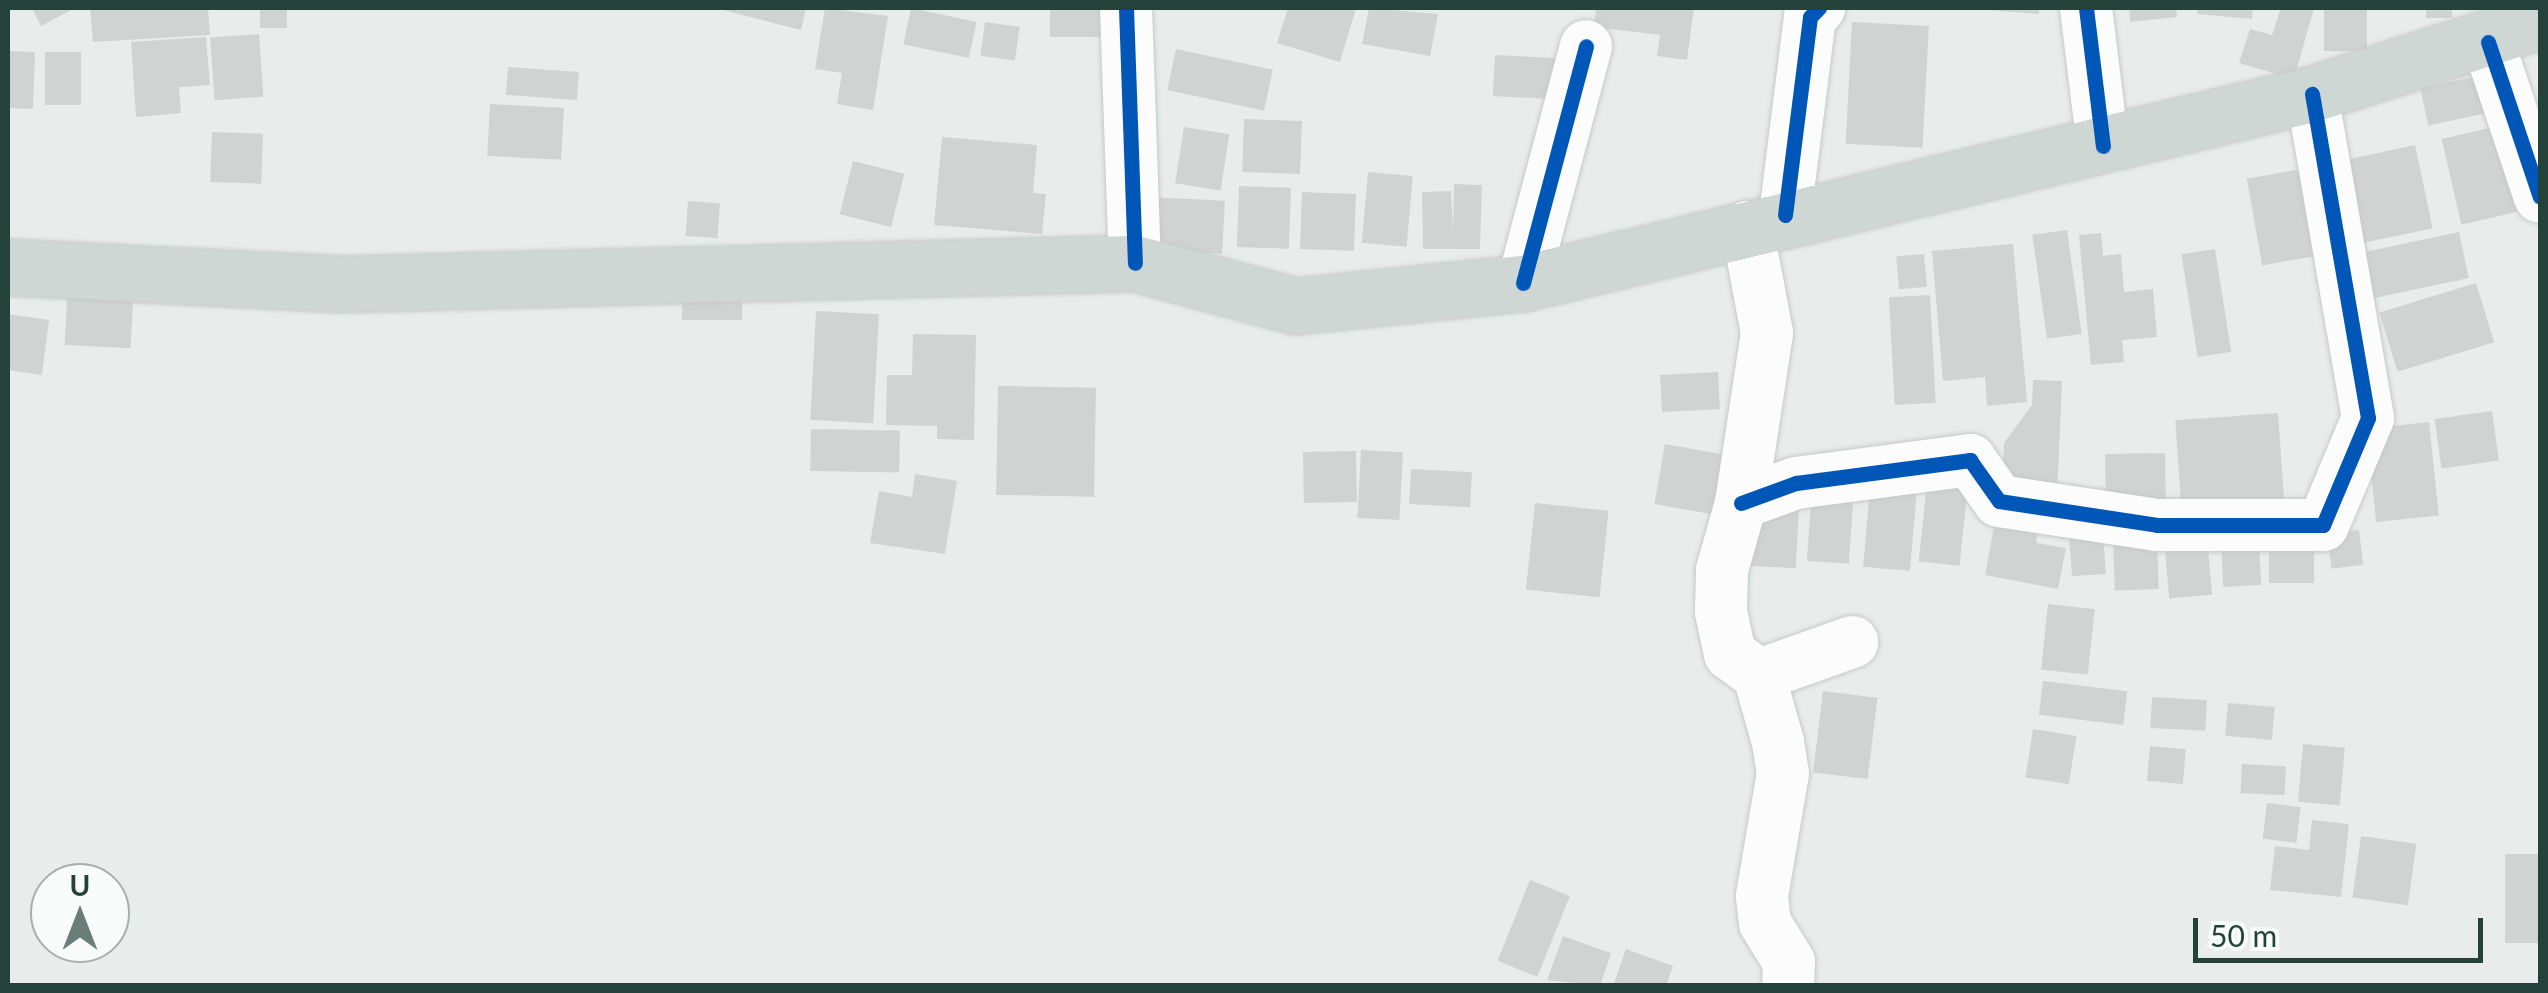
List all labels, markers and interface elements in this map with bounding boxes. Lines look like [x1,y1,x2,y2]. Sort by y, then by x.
north arrow [30,863,130,963]
text: U [70,868,90,902]
scale bar [2198,898,2488,960]
text: 50 m [2210,917,2277,953]

